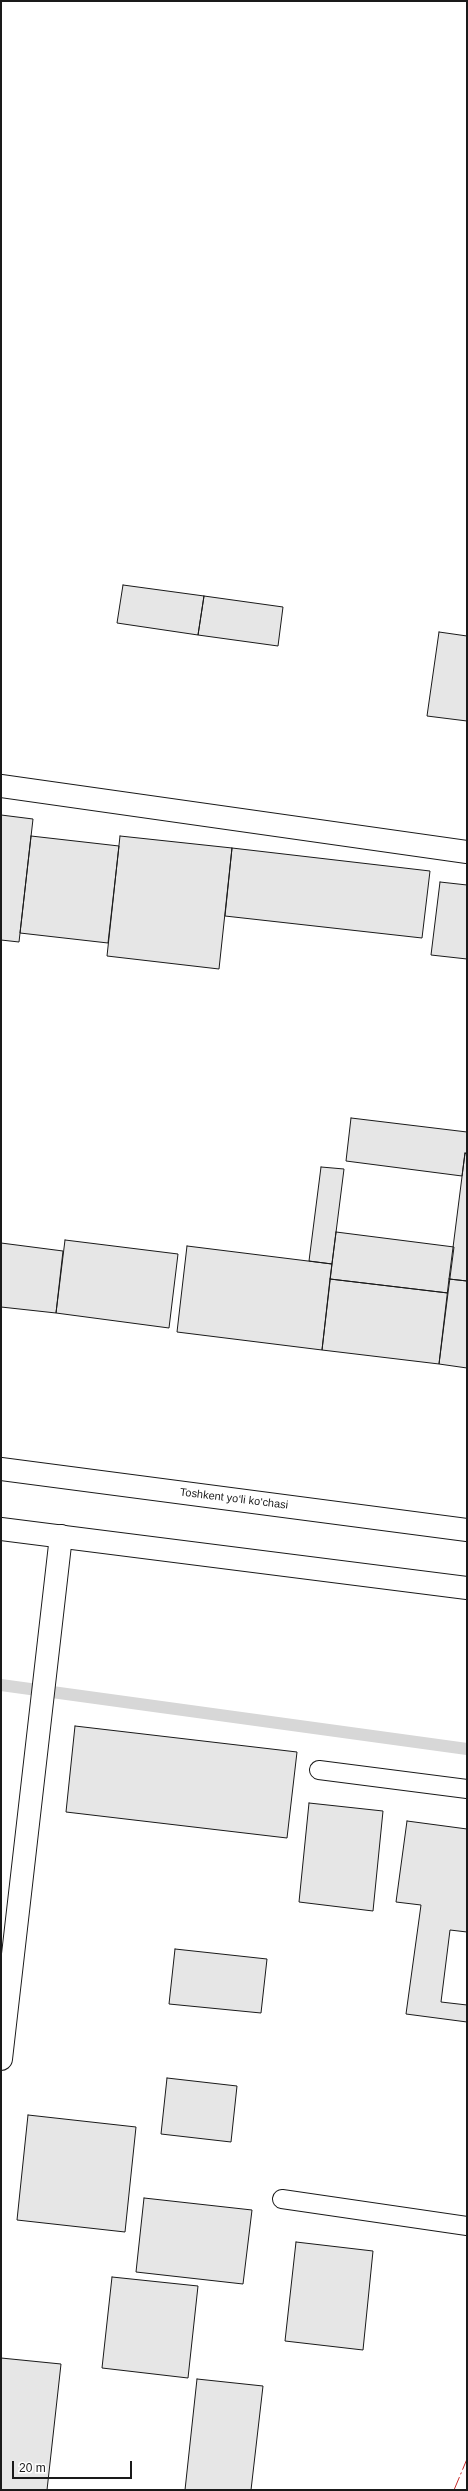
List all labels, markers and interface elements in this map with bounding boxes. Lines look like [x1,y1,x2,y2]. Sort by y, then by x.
street label: Toshkent yo‘li ko‘chasi [179,1486,289,1512]
scale bar [14,2453,134,2479]
text: 20 m [19,2461,46,2475]

